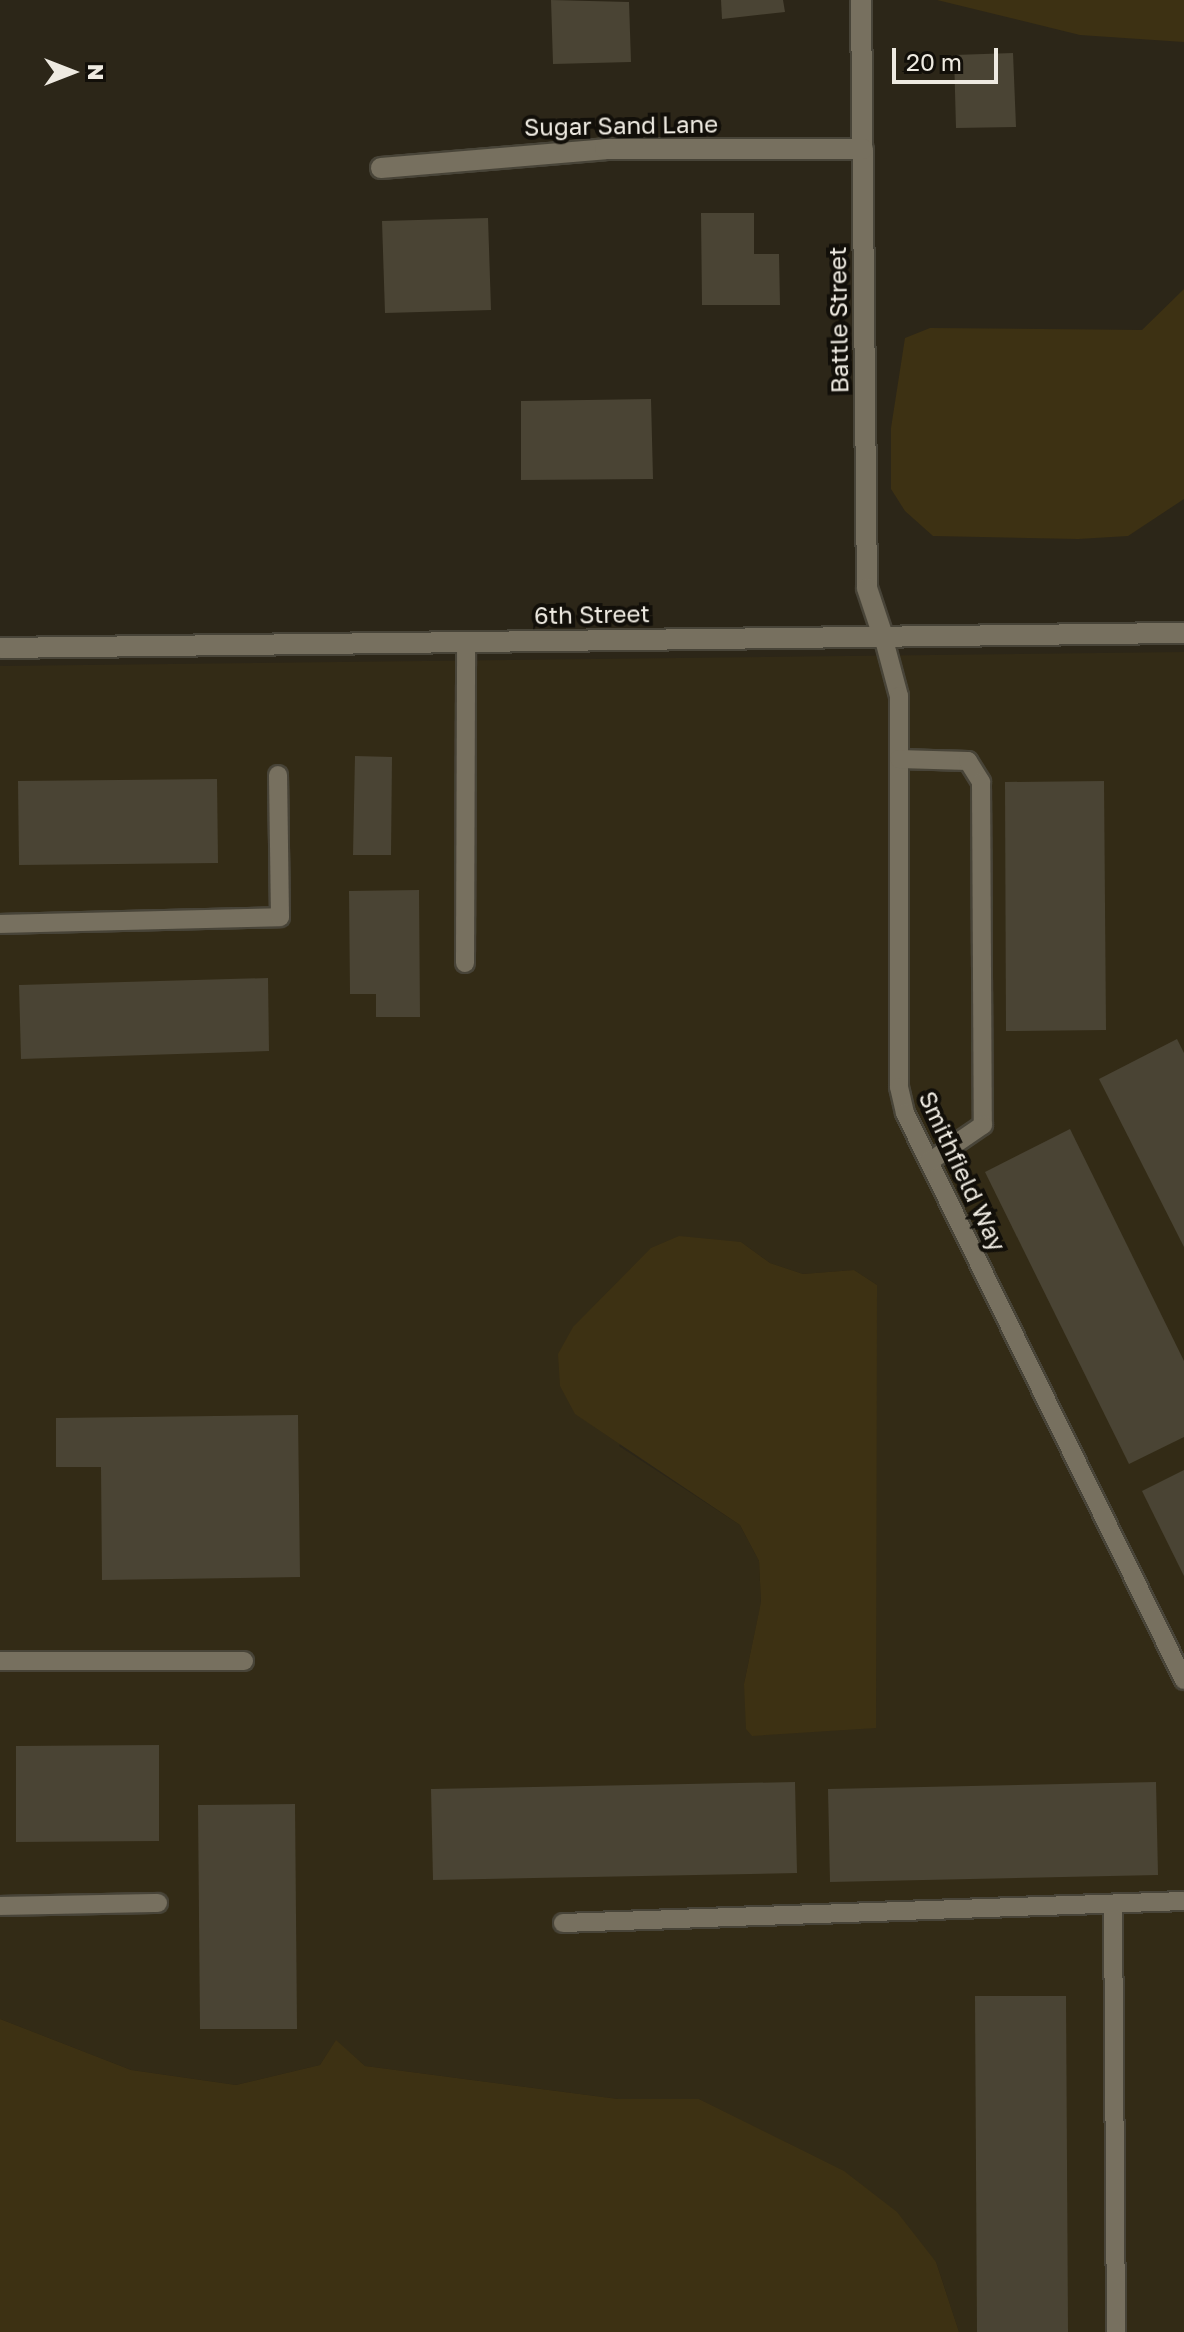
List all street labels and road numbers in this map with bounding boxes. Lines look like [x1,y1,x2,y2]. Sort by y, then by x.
street label: Sugar Sand Lane [524,109,718,141]
street label: Battle Street [822,246,854,394]
street label: 6th Street [534,599,650,629]
street label: Smithfield Way [913,1086,1013,1256]

